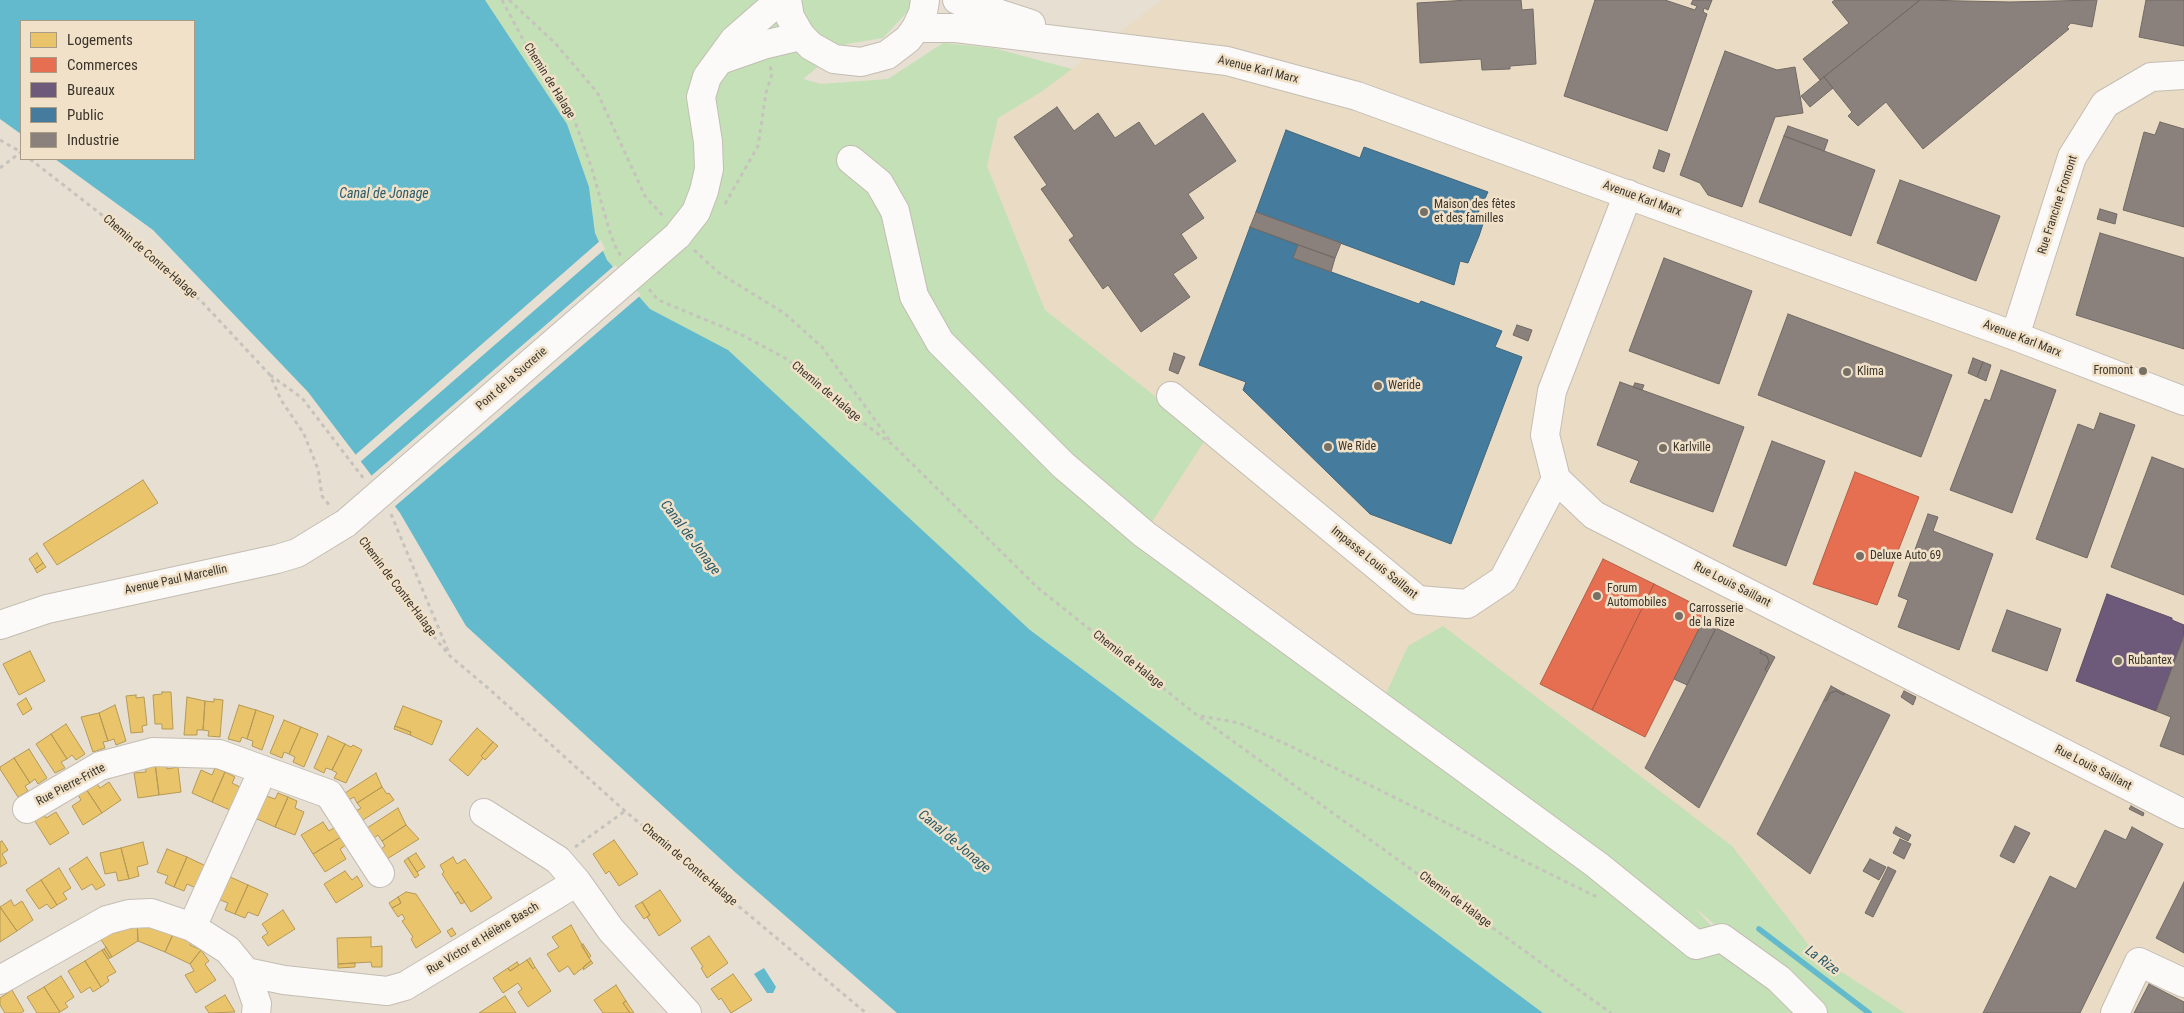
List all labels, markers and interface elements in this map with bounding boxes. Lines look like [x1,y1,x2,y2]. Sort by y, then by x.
legend [20,20,195,160]
text: Logements [67,31,133,49]
street label: Chemin de Halage [520,41,578,121]
street label: Avenue Karl Marx [1216,53,1300,87]
text: Commerces [67,56,138,74]
text: Bureaux [67,81,115,99]
text: Public [67,106,104,124]
text: Industrie [67,131,119,149]
street label: Rue Francine Fromont [2035,154,2081,256]
street label: Avenue Karl Marx [1601,178,1683,220]
water label: Canal de Jonage [339,186,429,202]
place label: Maison des fêtes et des familles [1434,198,1515,226]
marker: Maison des fêtes et des familles [1418,206,1430,218]
street label: Chemin de Contre-Halage [100,212,200,302]
street label: Avenue Karl Marx [1981,317,2063,361]
street label: Pont de la Sucrerie [474,344,550,414]
street label: Chemin de Halage [788,359,864,425]
place label: Fromont [2093,364,2133,378]
place label: Klima [1857,365,1884,379]
marker: Fromont [2137,365,2149,377]
marker: Klima [1841,366,1853,378]
place label: Weride [1388,379,1421,393]
marker: Weride [1372,380,1384,392]
place label: We Ride [1338,440,1376,454]
marker: We Ride [1322,441,1334,453]
place label: Karlville [1673,441,1711,455]
marker: Karlville [1657,442,1669,454]
water label: Canal de Jonage [656,497,724,579]
street label: Impasse Louis Saillant [1328,524,1420,602]
street label: Chemin de Contre-Halage [355,535,439,639]
place label: Deluxe Auto 69 [1870,549,1941,563]
marker: Deluxe Auto 69 [1854,550,1866,562]
street label: Rue Louis Saillant [1691,559,1773,611]
street label: Avenue Paul Marcellin [123,562,229,598]
place label: Forum Automobiles [1607,582,1667,610]
marker: Forum Automobiles [1591,590,1603,602]
place label: Carrosserie de la Rize [1689,602,1743,630]
marker: Carrosserie de la Rize [1673,610,1685,622]
street label: Chemin de Halage [1090,628,1166,692]
place label: Rubantex [2128,654,2172,668]
marker: Rubantex [2112,655,2124,667]
street label: Rue Louis Saillant [2052,742,2134,794]
street label: Rue Pierre-Fritte [34,761,108,809]
water label: Canal de Jonage [914,807,994,877]
street label: Chemin de Contre-Halage [638,821,740,909]
street label: Chemin de Halage [1416,869,1494,931]
street label: Rue Victor et Hélène Basch [424,900,542,978]
water label: La Rize [1801,943,1843,979]

